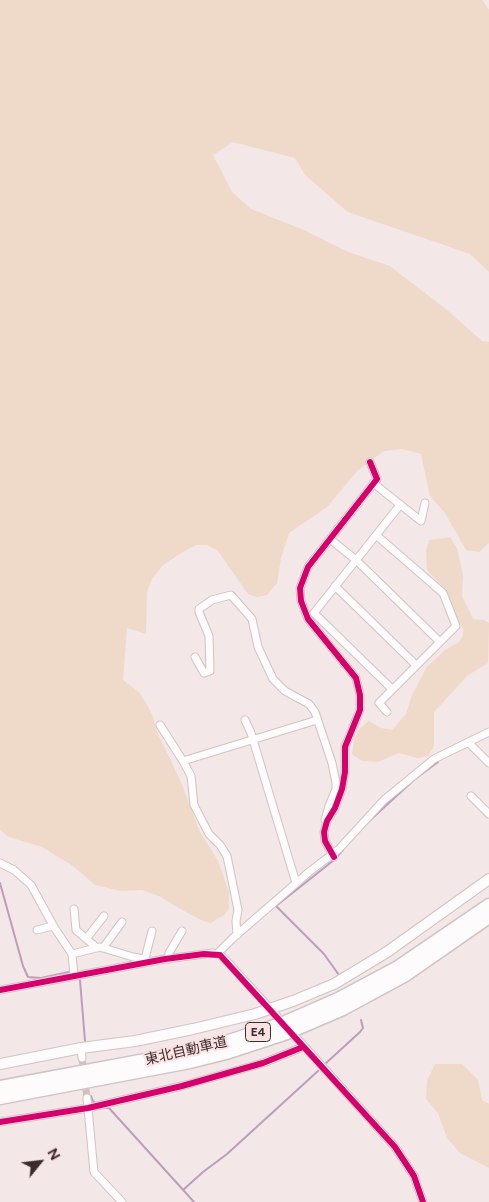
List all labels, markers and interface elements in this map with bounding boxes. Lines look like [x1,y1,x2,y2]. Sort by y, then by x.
road number: E4 [246,1022,270,1042]
street label: 東北自動車道 [143,1033,229,1069]
north arrow [15,1137,65,1187]
text: N [43,1146,64,1163]

